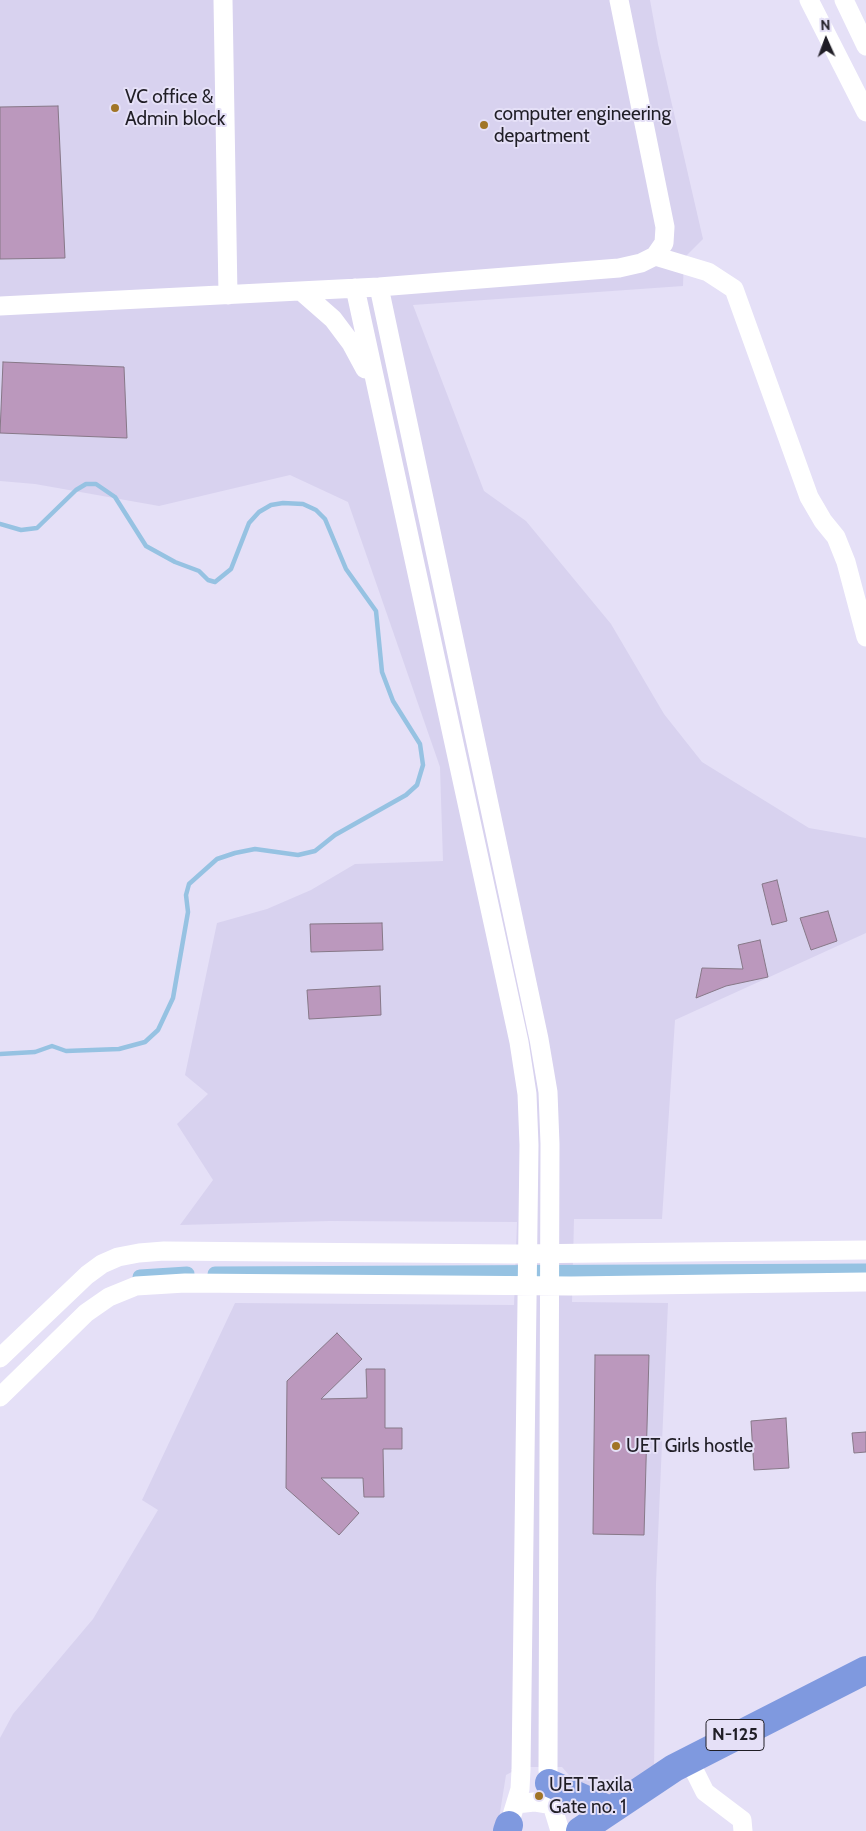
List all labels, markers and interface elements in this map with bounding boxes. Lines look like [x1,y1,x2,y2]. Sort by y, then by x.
north arrow [801,15,851,65]
text: N [820,16,831,34]
place label: VC office & Admin block [125,86,225,130]
marker: VC office & Admin block [109,102,121,114]
place label: computer engineering department [494,103,671,147]
marker: computer engineering department [478,119,490,131]
place label: UET Girls hostle [626,1435,753,1457]
marker: UET Girls hostle [610,1440,622,1452]
road number: N-125 [706,1720,764,1750]
place label: UET Taxila Gate no. 1 [549,1774,632,1818]
marker: UET Taxila Gate no. 1 [533,1790,545,1802]

